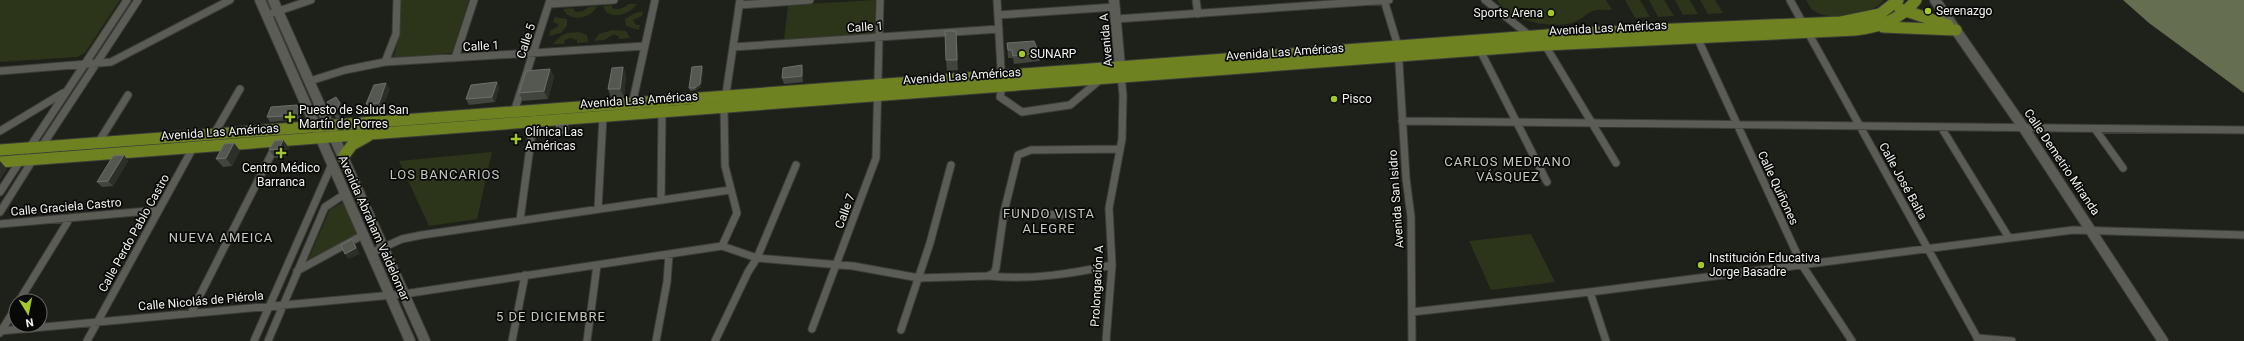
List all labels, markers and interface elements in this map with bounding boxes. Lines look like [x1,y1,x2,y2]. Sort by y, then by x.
place label: Serenazgo [1936,4,1993,18]
place label: Sports Arena [1474,6,1543,20]
marker: Serenazgo [1923,6,1933,16]
marker: Sports Arena [1546,8,1556,18]
street label: Avenida A [1097,13,1115,67]
street label: Avenida Las Américas [1549,18,1667,38]
street label: Calle 1 [846,19,884,35]
street label: Calle 5 [514,21,538,60]
street label: Calle 1 [463,38,499,54]
street label: Avenida Las Américas [1225,41,1345,63]
place label: SUNARP [1030,47,1077,61]
marker: SUNARP [1017,49,1027,59]
street label: Avenida Las Américas [902,65,1022,87]
street label: Avenida Las Américas [579,89,699,111]
place label: Pisco [1342,92,1372,106]
marker: Pisco [1329,94,1339,104]
place label: Puesto de Salud San Martín de Porres [299,103,409,131]
street label: Calle Demetrio Miranda [2021,106,2103,218]
marker: Puesto de Salud San Martín de Porres [284,111,296,123]
street label: Avenida Las Américas [160,121,280,143]
place label: Clínica Las Américas [525,125,583,153]
marker: Clínica Las Américas [510,133,522,145]
street label: Calle José Balta [1876,140,1930,222]
marker: Centro Médico Barranca [275,147,287,159]
street label: Avenida San Isidro [1386,149,1406,249]
street label: Calle Quiñones [1755,149,1801,227]
street label: Avenida Abraham Valdelomar [336,153,412,303]
district label: CARLOS MEDRANO VÁSQUEZ [1444,154,1572,184]
place label: Centro Médico Barranca [242,161,320,189]
district label: LOS BANCARIOS [390,167,500,182]
street label: Calle Perdo Pablo Castro [96,171,172,294]
street label: Calle 7 [832,191,858,230]
street label: Calle Graciela Castro [10,195,122,219]
district label: FUNDO VISTA ALEGRE [1003,206,1095,236]
district label: NUEVA AMEICA [169,230,273,245]
street label: Prolongación A [1088,245,1106,327]
place label: Institución Educativa Jorge Basadre [1709,251,1820,279]
marker: Institución Educativa Jorge Basadre [1696,260,1706,270]
street label: Calle Nicolás de Piérola [138,289,264,313]
north arrow [8,293,48,333]
district label: 5 DE DICIEMBRE [496,309,606,324]
text: N [24,315,35,329]

